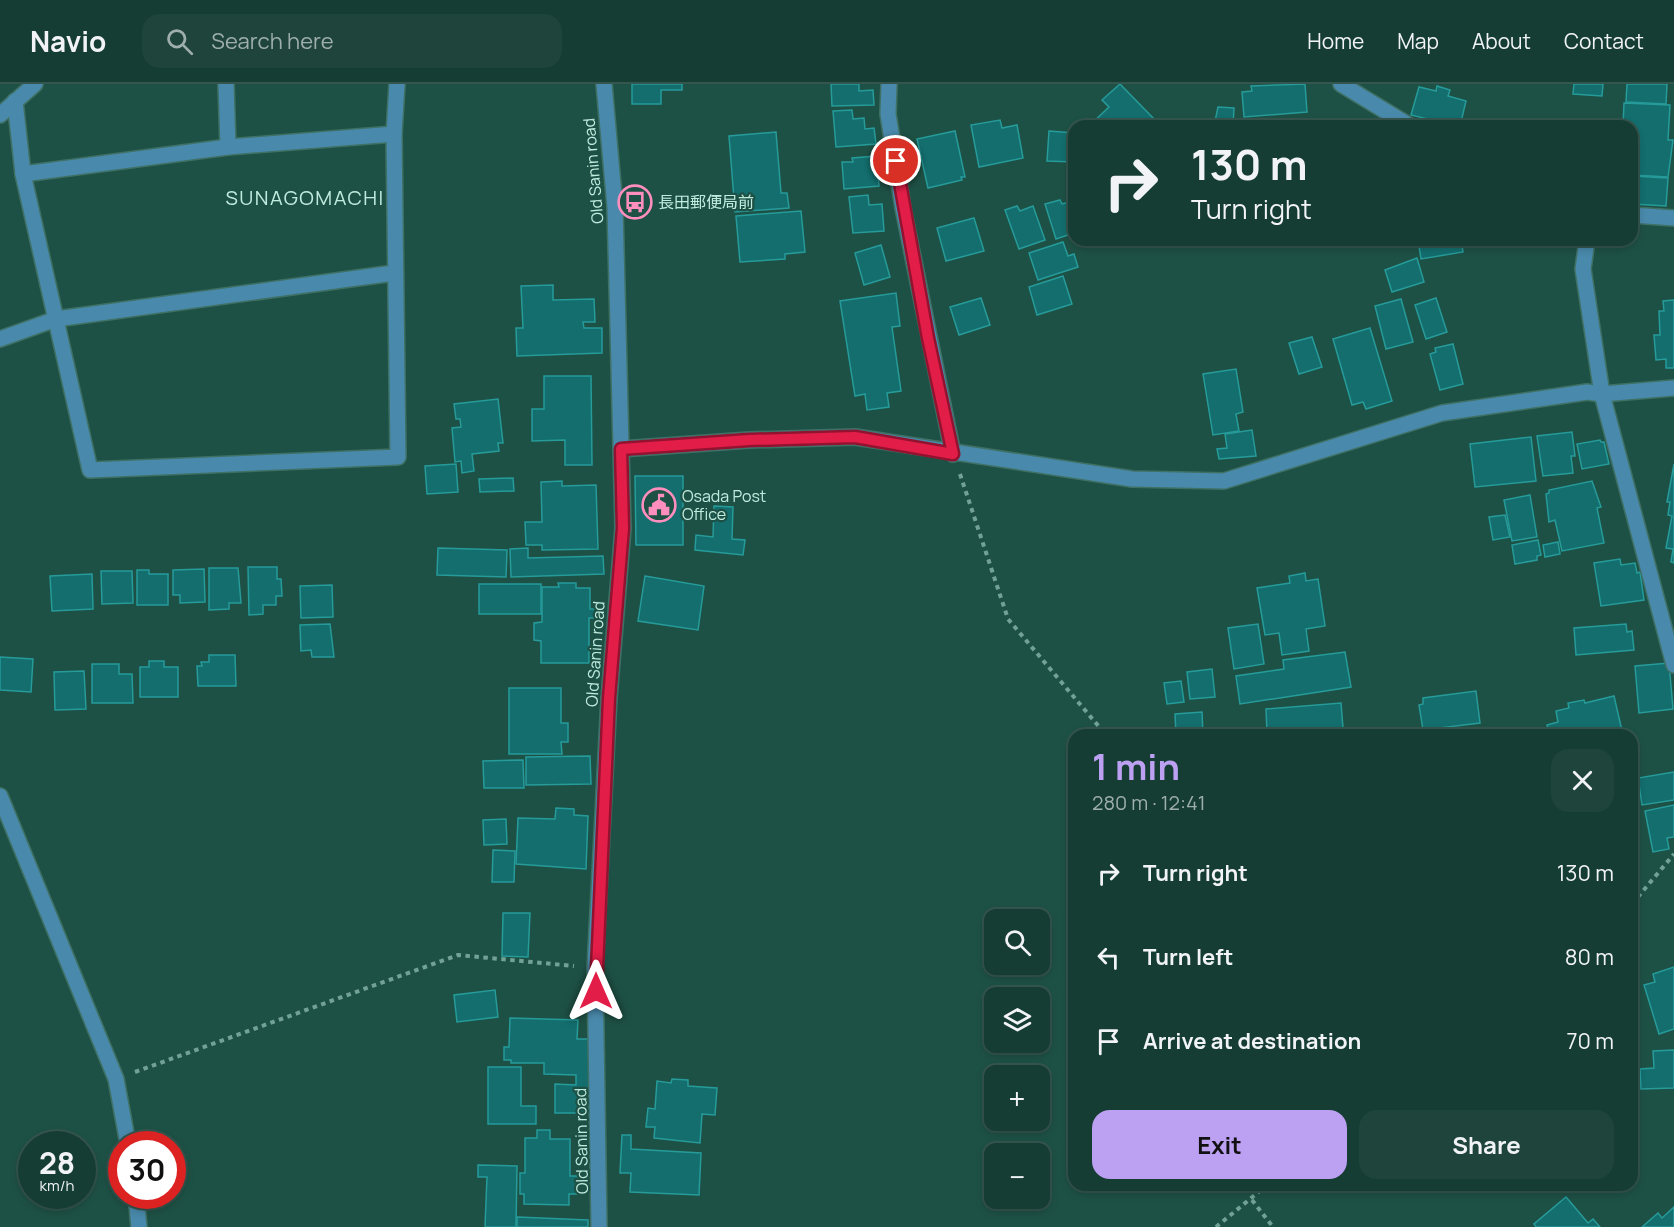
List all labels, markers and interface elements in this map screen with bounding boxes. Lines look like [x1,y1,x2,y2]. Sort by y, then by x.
search box [142,14,562,68]
text: Navio [30,22,106,60]
icon: search [163,25,196,58]
text: Search here [211,26,334,56]
text: Home [1307,27,1364,55]
text: Map [1397,27,1439,55]
text: About [1472,27,1531,55]
text: Contact [1564,27,1644,55]
street label: Old Sanin road [577,117,609,225]
pin [870,135,921,186]
text: 130 m [1191,135,1308,193]
icon: arrive [879,144,912,177]
icon: right [1092,144,1170,222]
district label: SUNAGOMACHI [225,184,385,211]
bus stop icon: 長田郵便局前 [617,184,653,220]
text: Turn right [1191,190,1312,227]
place label: 長田郵便局前 [658,191,754,213]
place label: Osada Post Office [682,485,766,525]
public building icon: Osada Post Office [641,487,677,523]
street label: Old Sanin road [580,600,610,708]
text: 1 min [1092,742,1180,791]
button: close [1551,749,1614,812]
text: 280 m · 12:41 [1092,789,1205,816]
icon: right [1092,857,1125,890]
text: Turn right [1143,858,1248,888]
text: 130 m [1557,858,1614,888]
map controls [984,909,1050,1209]
button: search [984,909,1050,975]
icon: left [1092,941,1125,974]
text: Turn left [1143,942,1233,972]
text: 80 m [1565,942,1614,972]
position arrow [564,959,628,1023]
button: layers [984,987,1050,1053]
icon: arrive [1092,1025,1125,1058]
text: Arrive at destination [1143,1026,1361,1056]
text: 70 m [1566,1026,1614,1056]
button: + [984,1065,1050,1131]
street label: Old Sanin road [569,1088,593,1194]
button: Exit [1092,1110,1347,1179]
button: Share [1359,1110,1614,1179]
speed limit sign: 30 [108,1131,186,1209]
text: 28 [39,1142,75,1183]
button: − [984,1143,1050,1209]
text: km/h [40,1175,74,1196]

